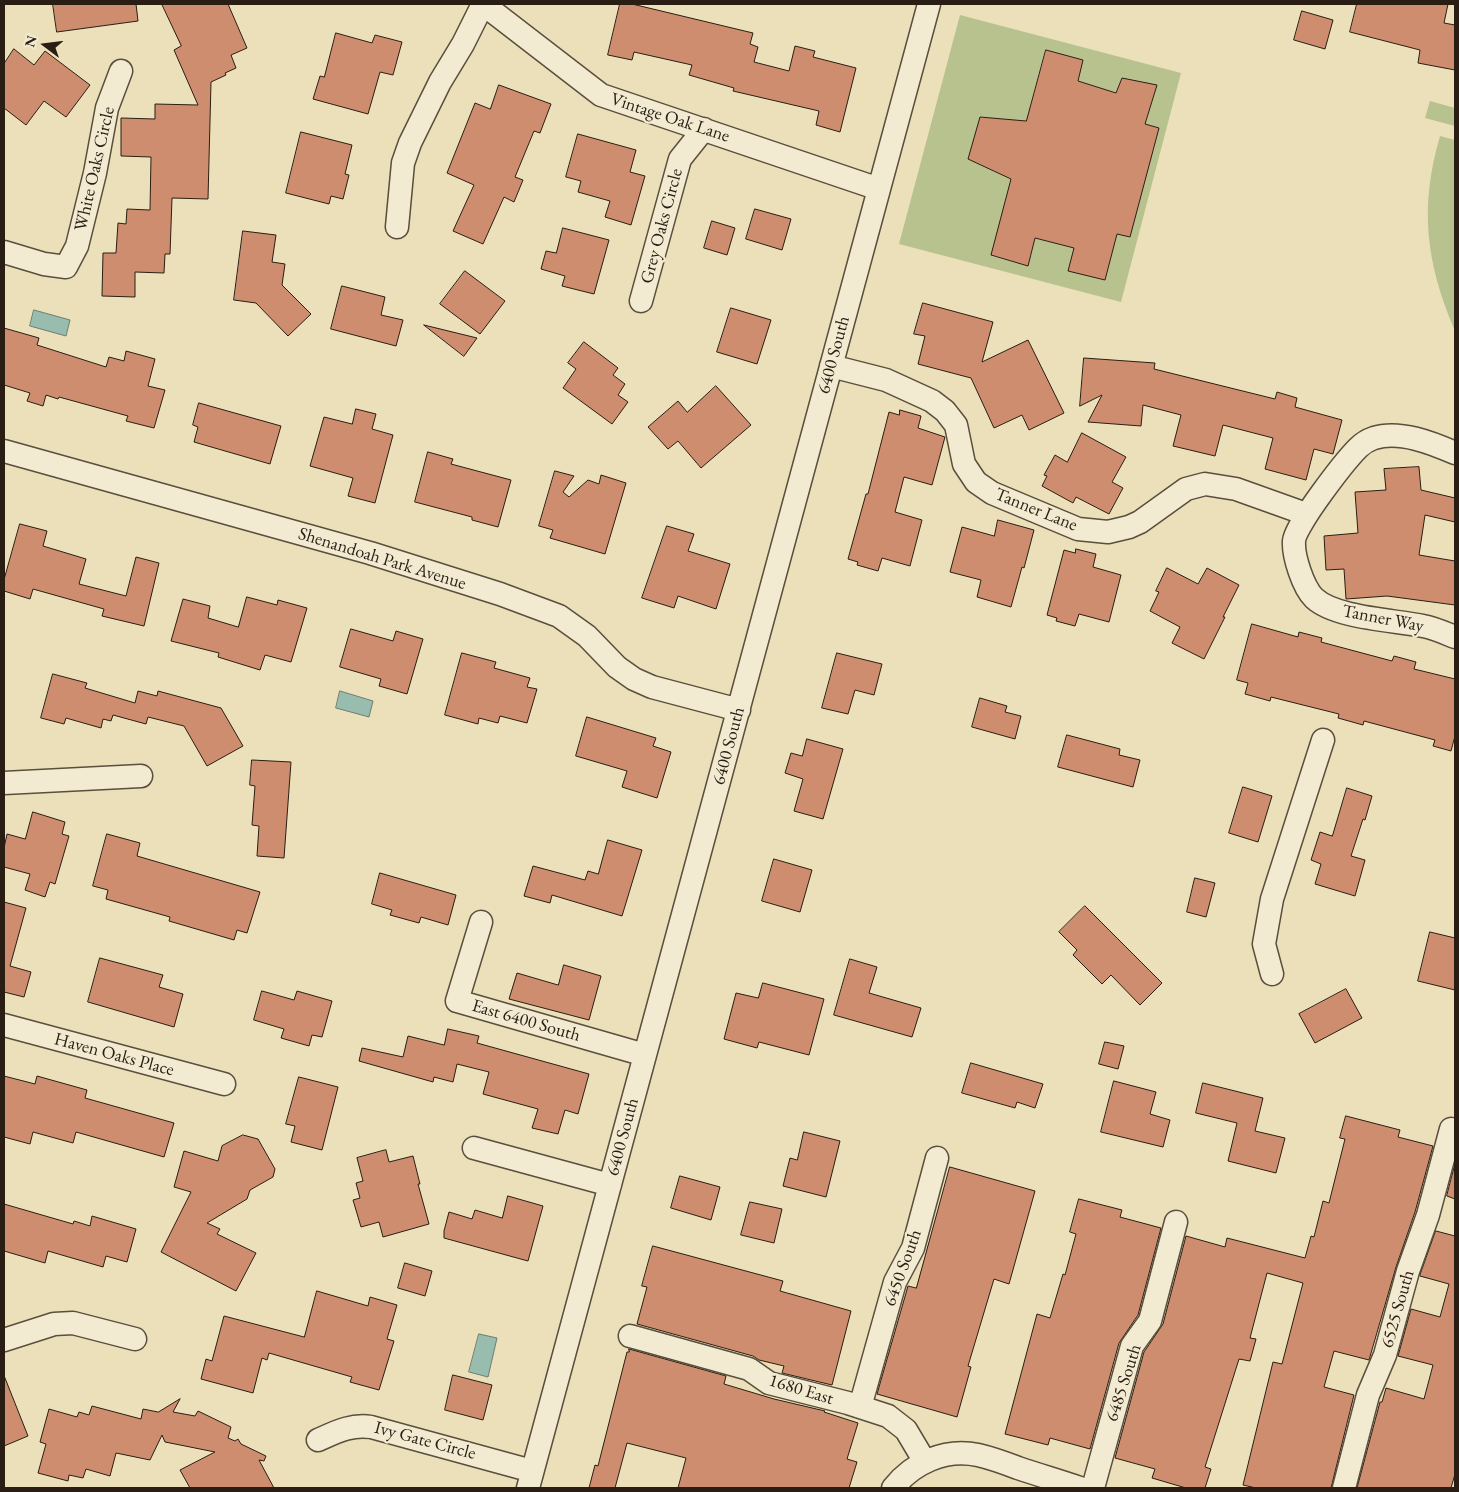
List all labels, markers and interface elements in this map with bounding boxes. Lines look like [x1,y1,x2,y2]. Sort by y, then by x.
north arrow [20,20,70,70]
text: N [20,33,41,49]
street label: Vintage Oak Lane [608,89,732,147]
street label: White Oaks Circle [70,105,120,233]
street label: Grey Oaks Circle [636,166,688,286]
street label: 6400 South [813,314,855,396]
street label: Tanner Lane [992,484,1080,536]
street label: Shenandoah Park Avenue [295,523,469,595]
street label: Tanner Way [1340,601,1426,637]
street label: 6400 South [708,705,750,787]
street label: East 6400 South [469,995,583,1047]
street label: Haven Oaks Place [52,1029,176,1081]
street label: 6400 South [602,1096,644,1178]
street label: 6450 South [879,1227,927,1309]
street label: 6525 South [1377,1268,1419,1350]
street label: 6485 South [1101,1342,1147,1424]
street label: 1680 East [766,1370,836,1410]
street label: Ivy Gate Circle [372,1417,478,1465]

